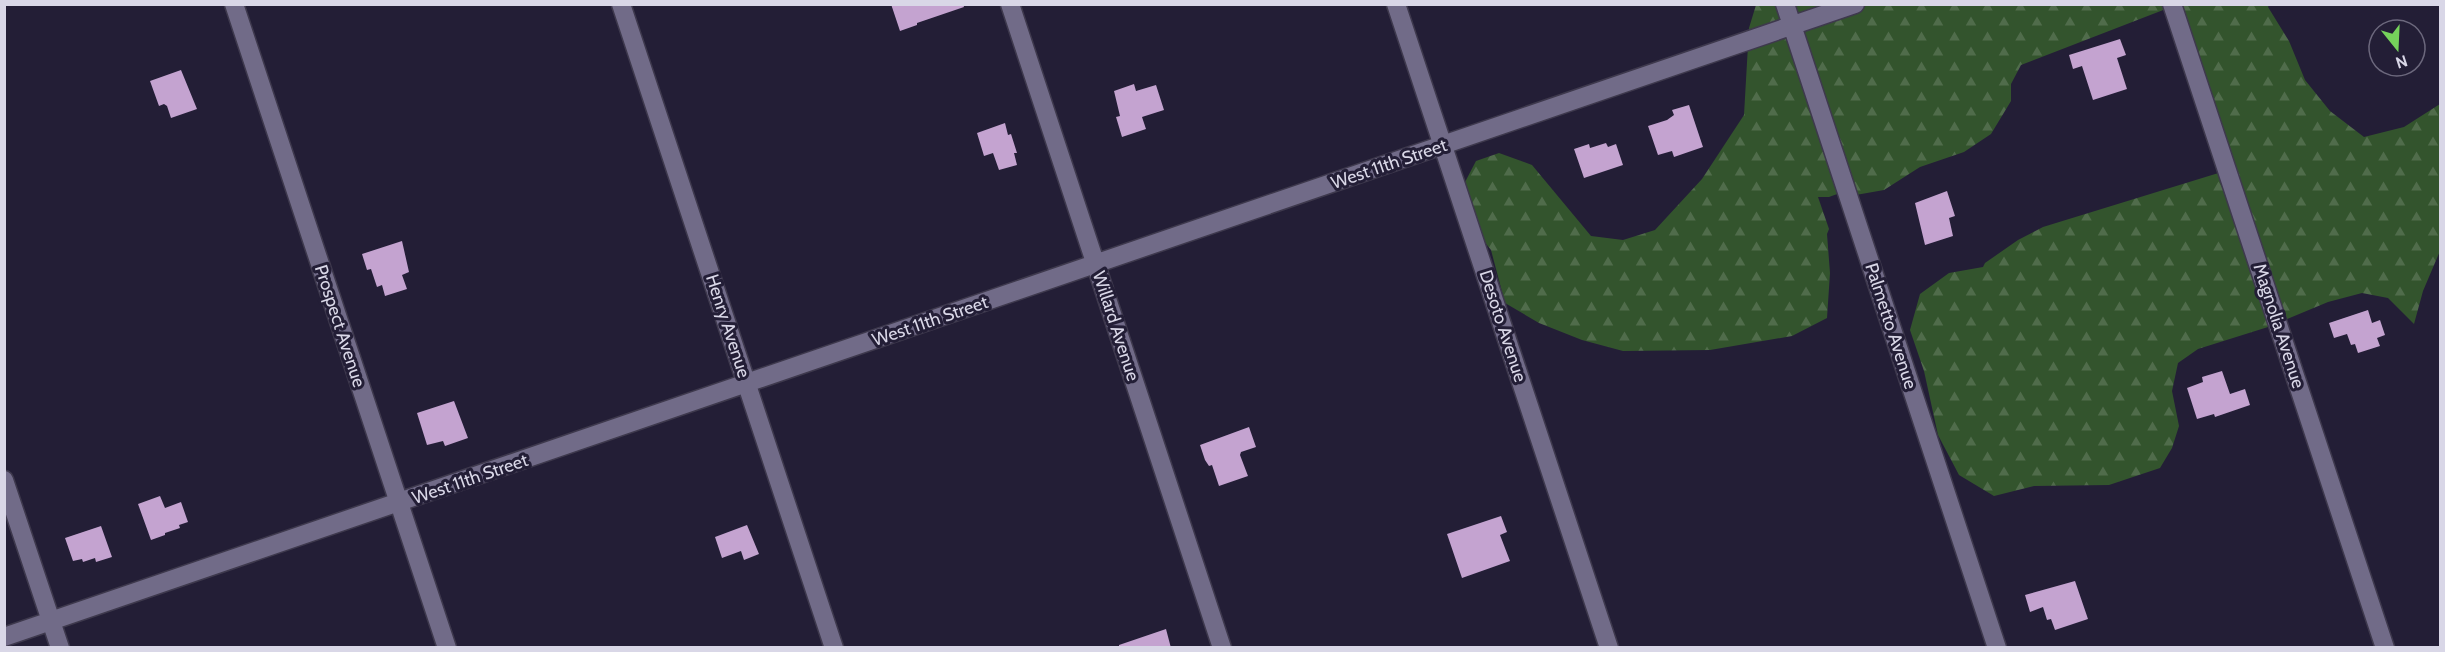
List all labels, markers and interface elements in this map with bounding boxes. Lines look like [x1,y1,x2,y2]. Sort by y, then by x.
north arrow [2367,18,2427,78]
text: N [2393,51,2410,73]
street label: West 11th Street [1328,134,1450,194]
street label: Palmetto Avenue [1860,260,1922,392]
street label: Magnolia Avenue [2248,261,2310,391]
street label: Prospect Avenue [310,262,370,390]
street label: Desoto Avenue [1475,267,1531,385]
street label: Willard Avenue [1088,268,1144,384]
street label: Henry Avenue [701,271,755,381]
street label: West 11th Street [869,291,991,351]
street label: West 11th Street [409,449,531,509]

